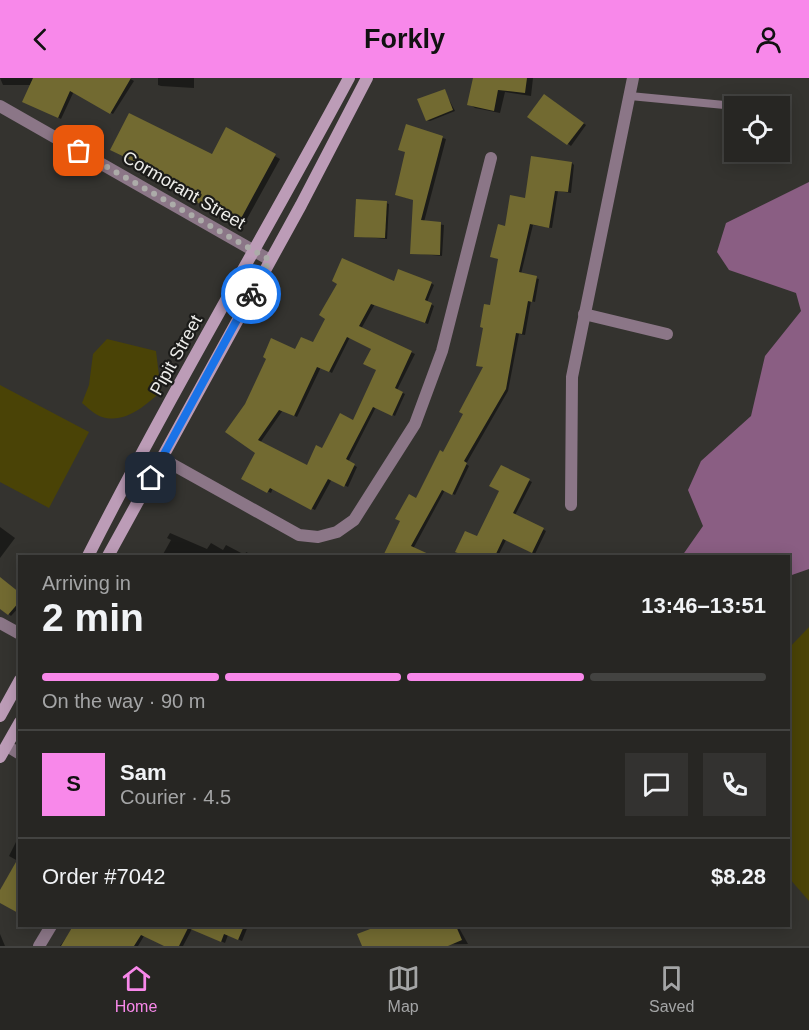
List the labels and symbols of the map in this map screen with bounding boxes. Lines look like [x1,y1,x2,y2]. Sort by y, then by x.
pin [53,125,104,176]
street label: Cormorant Street [119,147,249,233]
courier [221,264,281,324]
street label: Pipit Street [146,312,206,398]
pin [125,452,176,503]

